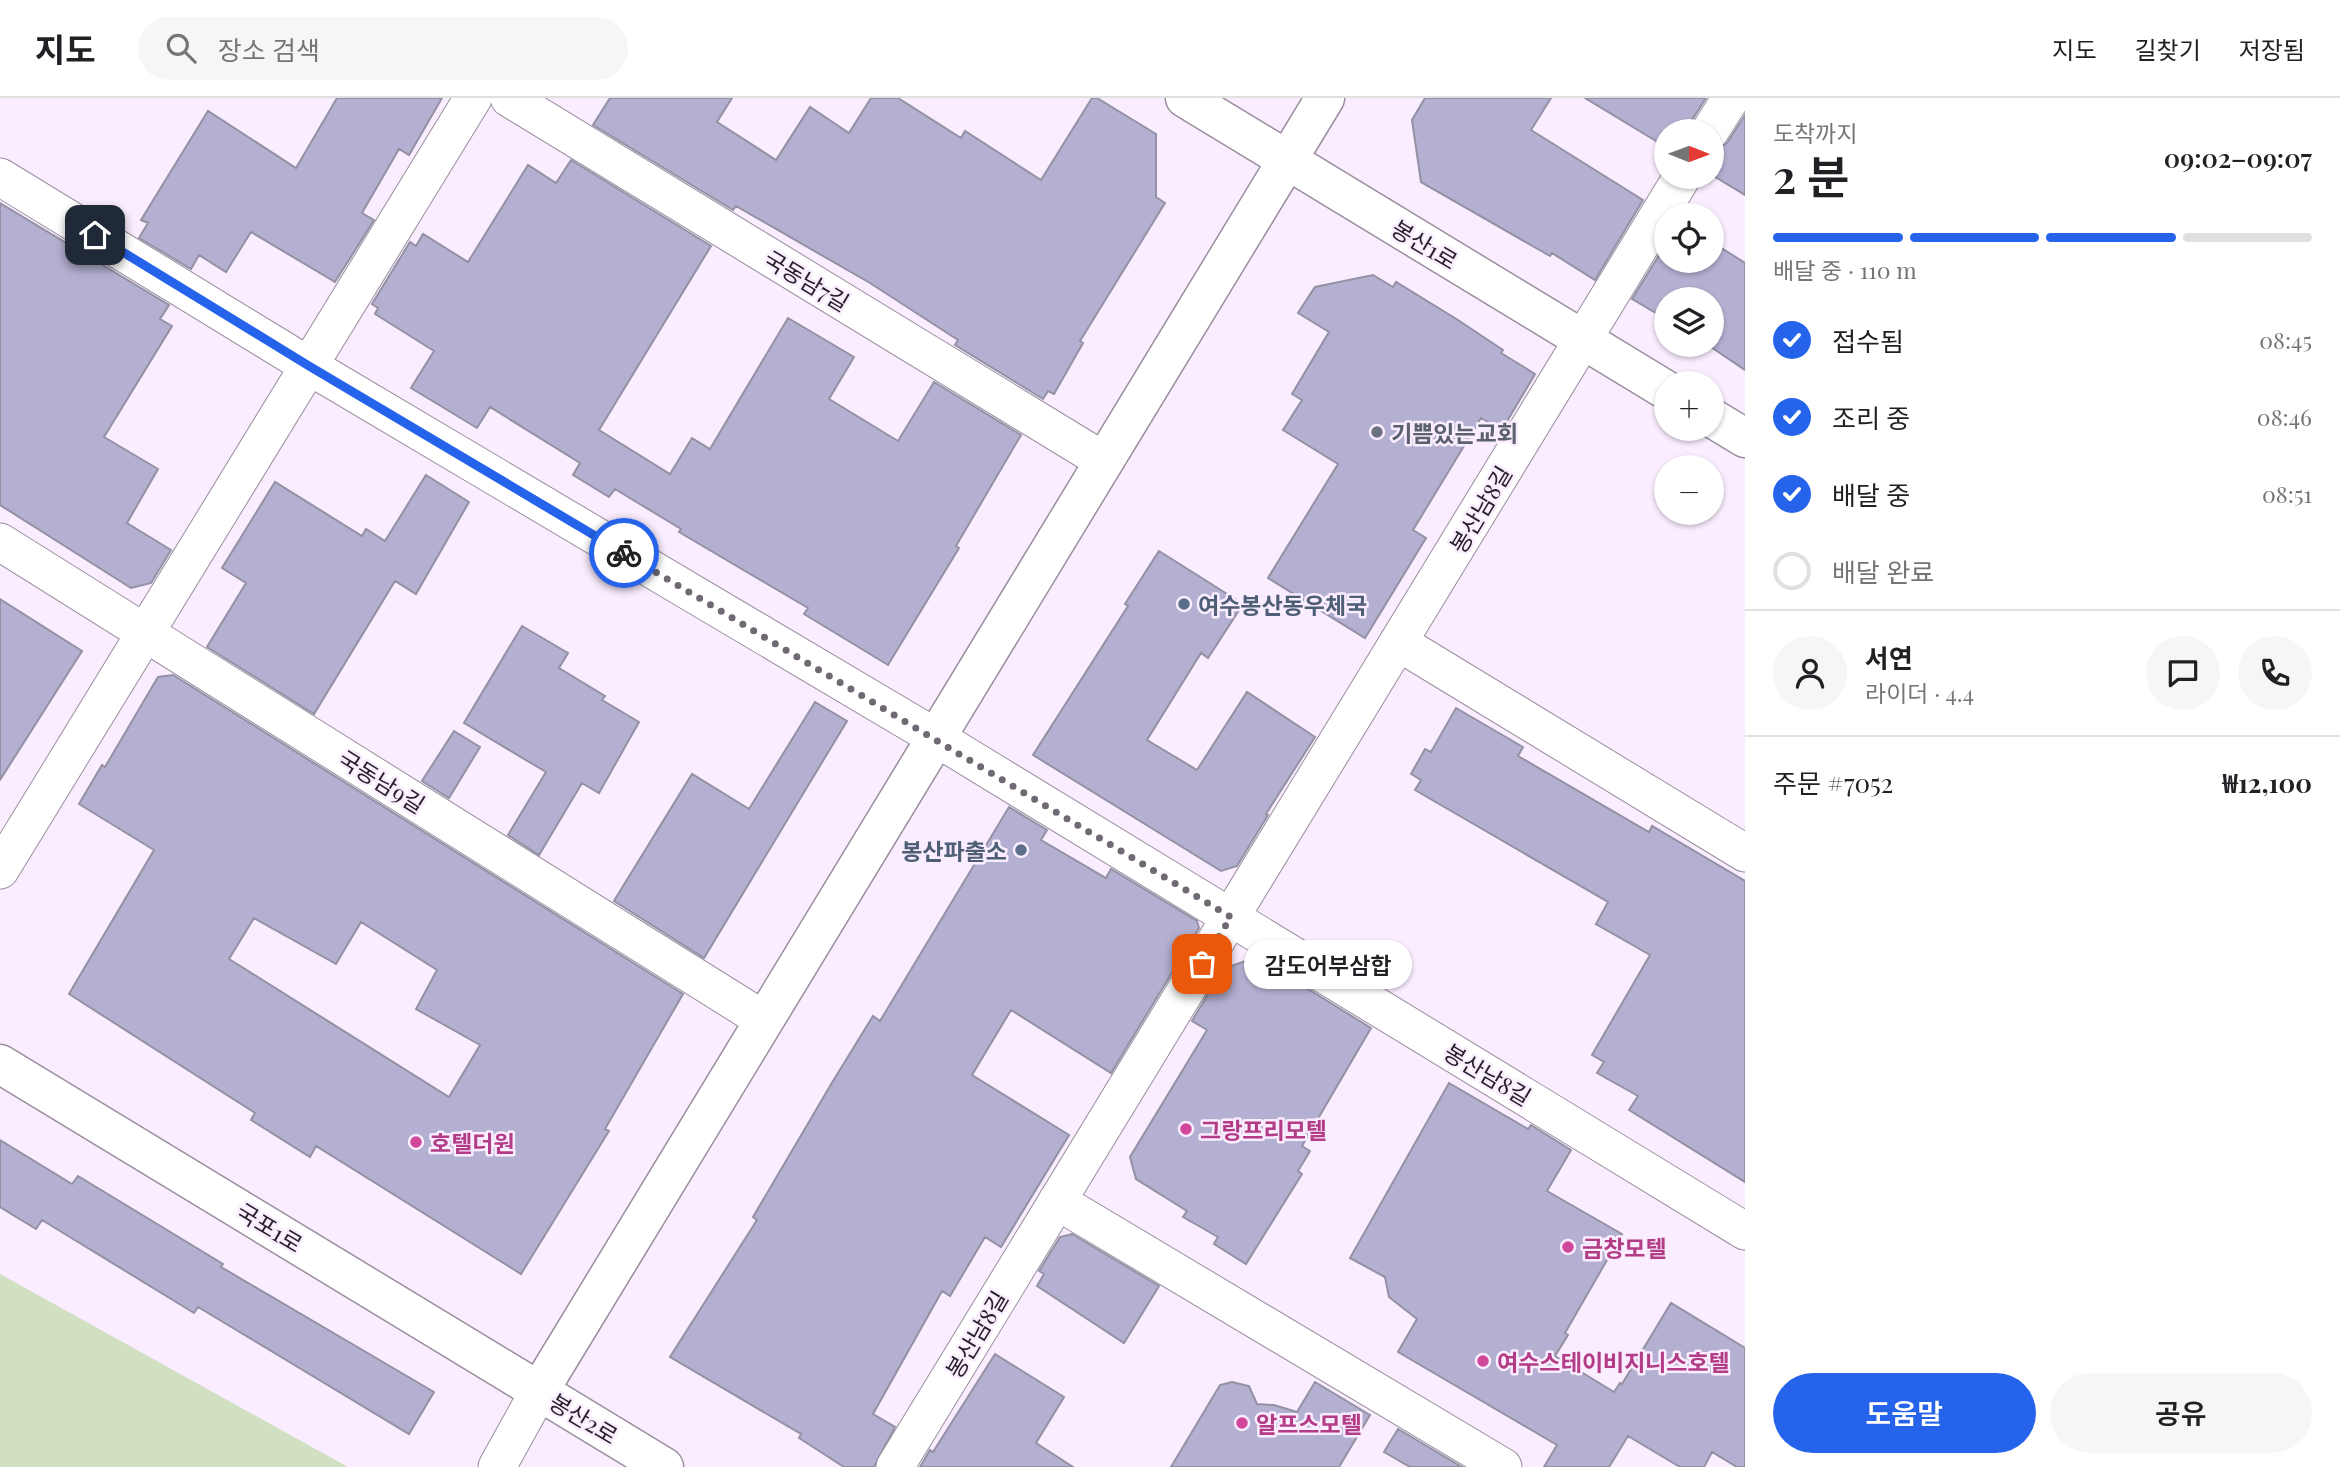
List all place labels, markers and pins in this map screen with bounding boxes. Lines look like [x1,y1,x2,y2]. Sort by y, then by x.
pin [65,205,125,265]
place label: 기쁨있는교회 [1391,417,1518,448]
marker: 기쁨있는교회 [1369,424,1385,440]
place label: 여수봉산동우체국 [1198,589,1367,620]
marker: 여수봉산동우체국 [1176,596,1192,612]
place label: 봉산파출소 [901,835,1007,866]
marker: 봉산파출소 [1013,842,1029,858]
pin [1172,934,1232,994]
callout: 감도어부삼합 [1244,940,1412,988]
place label: 그랑프리모텔 [1200,1114,1327,1145]
marker: 그랑프리모텔 [1178,1121,1194,1137]
place label: 호텔더원 [430,1127,515,1158]
marker: 호텔더원 [408,1134,424,1150]
place label: 금창모텔 [1582,1232,1667,1263]
marker: 금창모텔 [1560,1239,1576,1255]
place label: 여수스테이비지니스호텔 [1497,1346,1730,1377]
marker: 여수스테이비지니스호텔 [1475,1353,1491,1369]
place label: 알프스모텔 [1256,1408,1362,1439]
marker: 알프스모텔 [1234,1415,1250,1431]

